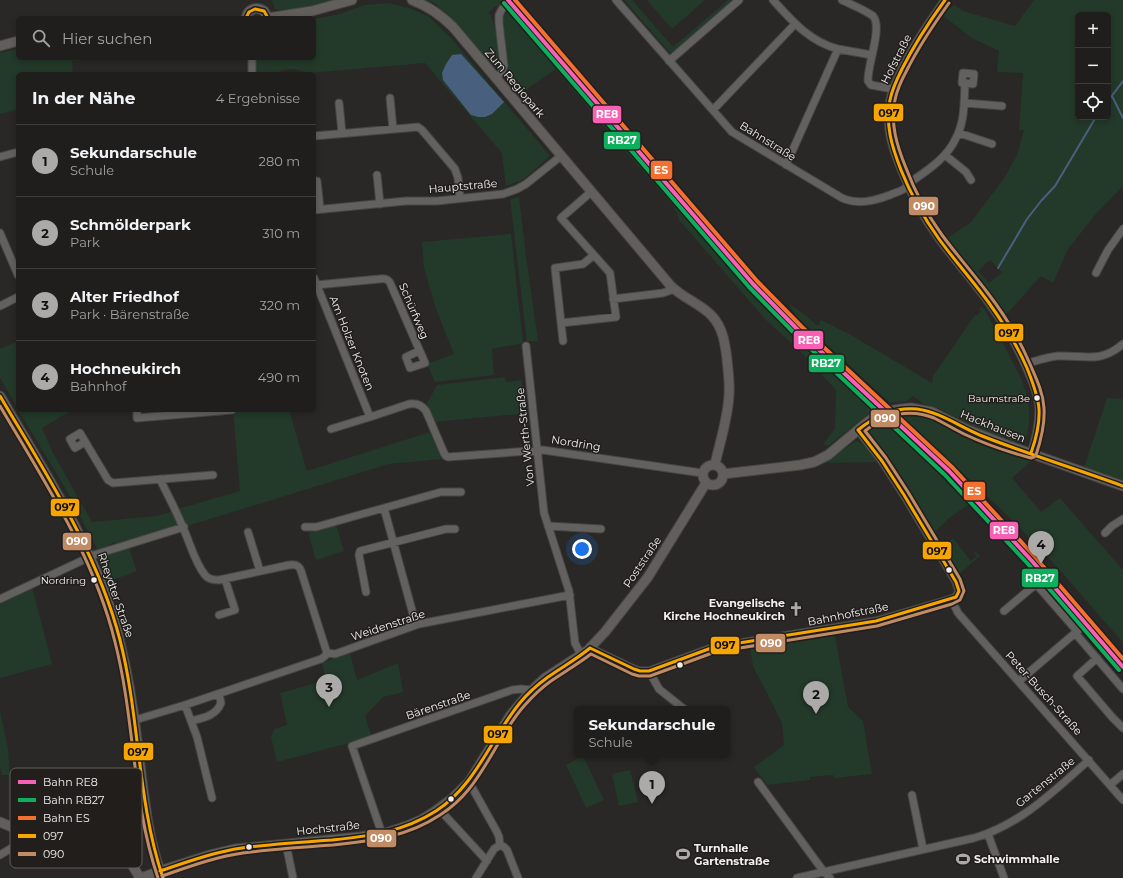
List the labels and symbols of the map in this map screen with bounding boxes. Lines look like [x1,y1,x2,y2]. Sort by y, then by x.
street label: Hofstraße [878,32,915,86]
street label: Zum Regiopark [482,46,548,121]
line badge: 097 [873,103,904,122]
line badge: RE8 [592,105,622,124]
text: 097 [878,106,900,120]
text: RE8 [596,107,618,121]
street label: Bahnstraße [737,118,799,164]
line badge: RB27 [603,131,641,150]
text: RB27 [607,133,637,147]
line badge: ES [650,160,673,180]
text: ES [654,163,668,177]
street label: Hauptstraße [428,176,498,196]
line badge: 090 [908,196,939,216]
text: 090 [913,199,935,213]
street label: Schürfweg [396,281,432,341]
street label: Am Holzer Knoten [327,294,377,392]
line badge: 097 [994,323,1024,342]
text: 097 [998,326,1020,340]
line badge: RE8 [793,330,824,350]
text: RE8 [798,333,820,347]
line badge: RB27 [808,354,845,373]
text: RB27 [811,356,841,370]
street label: Von Werth-Straße [513,387,537,487]
place label: Baumstraße [968,392,1030,405]
marker: Baumstraße [1032,393,1042,403]
street label: Hackhausen [958,407,1028,445]
line badge: 090 [870,409,900,428]
text: 090 [874,411,896,425]
street label: Nordring [550,432,602,454]
line badge: ES [963,481,986,501]
text: ES [967,484,981,498]
line badge: 097 [50,498,80,517]
text: 097 [54,500,76,514]
line badge: RE8 [989,521,1019,540]
text: RE8 [993,523,1015,537]
pin: 4 [1028,531,1054,564]
line badge: 090 [62,532,92,551]
street label: Poststraße [620,533,664,590]
text: 090 [66,534,88,548]
your location [572,539,592,559]
line badge: 097 [922,541,952,560]
text: 097 [926,544,948,558]
street label: Rheydter Straße [95,551,137,640]
unlabelled marker [944,565,954,575]
line badge: RB27 [1021,568,1059,588]
text: RB27 [1025,571,1055,585]
place label: Nordring [41,574,86,587]
marker: Nordring [89,575,99,585]
place label: Evangelische Kirche Hochneukirch [663,596,785,623]
street label: Bahnhofstraße [806,599,890,629]
church icon: Evangelische Kirche Hochneukirch [788,601,804,617]
street label: Weidenstraße [349,606,427,644]
line badge: 090 [755,633,786,653]
line badge: 097 [710,636,740,655]
text: 090 [760,636,782,650]
text: 097 [714,638,736,652]
street label: Peter-Busch-Straße [1003,648,1086,738]
unlabelled marker [675,660,685,670]
pin: 3 [316,674,342,707]
pin: 2 [803,681,829,714]
street label: Bärenstraße [404,687,472,723]
line badge: 097 [483,725,513,744]
text: 097 [487,727,509,741]
line badge: 097 [123,742,154,761]
text: 097 [127,745,149,759]
street label: Gartenstraße [1013,754,1078,810]
legend [10,768,142,868]
pin: 1 [639,771,665,804]
text: Bahn RE8 [43,775,98,789]
text: Bahn RB27 [43,793,105,807]
unlabelled marker [446,794,456,804]
text: Bahn ES [43,811,90,825]
street label: Hochstraße [296,818,361,838]
text: 097 [43,829,63,843]
line badge: 090 [366,829,397,848]
text: 090 [370,831,392,845]
place label: Turnhalle Gartenstraße [694,841,770,868]
unlabelled marker [244,842,254,852]
sports icon: Turnhalle Gartenstraße [675,846,691,862]
text: 090 [43,847,64,861]
sports icon: Schwimmhalle [955,851,971,867]
place label: Schwimmhalle [974,852,1060,866]

